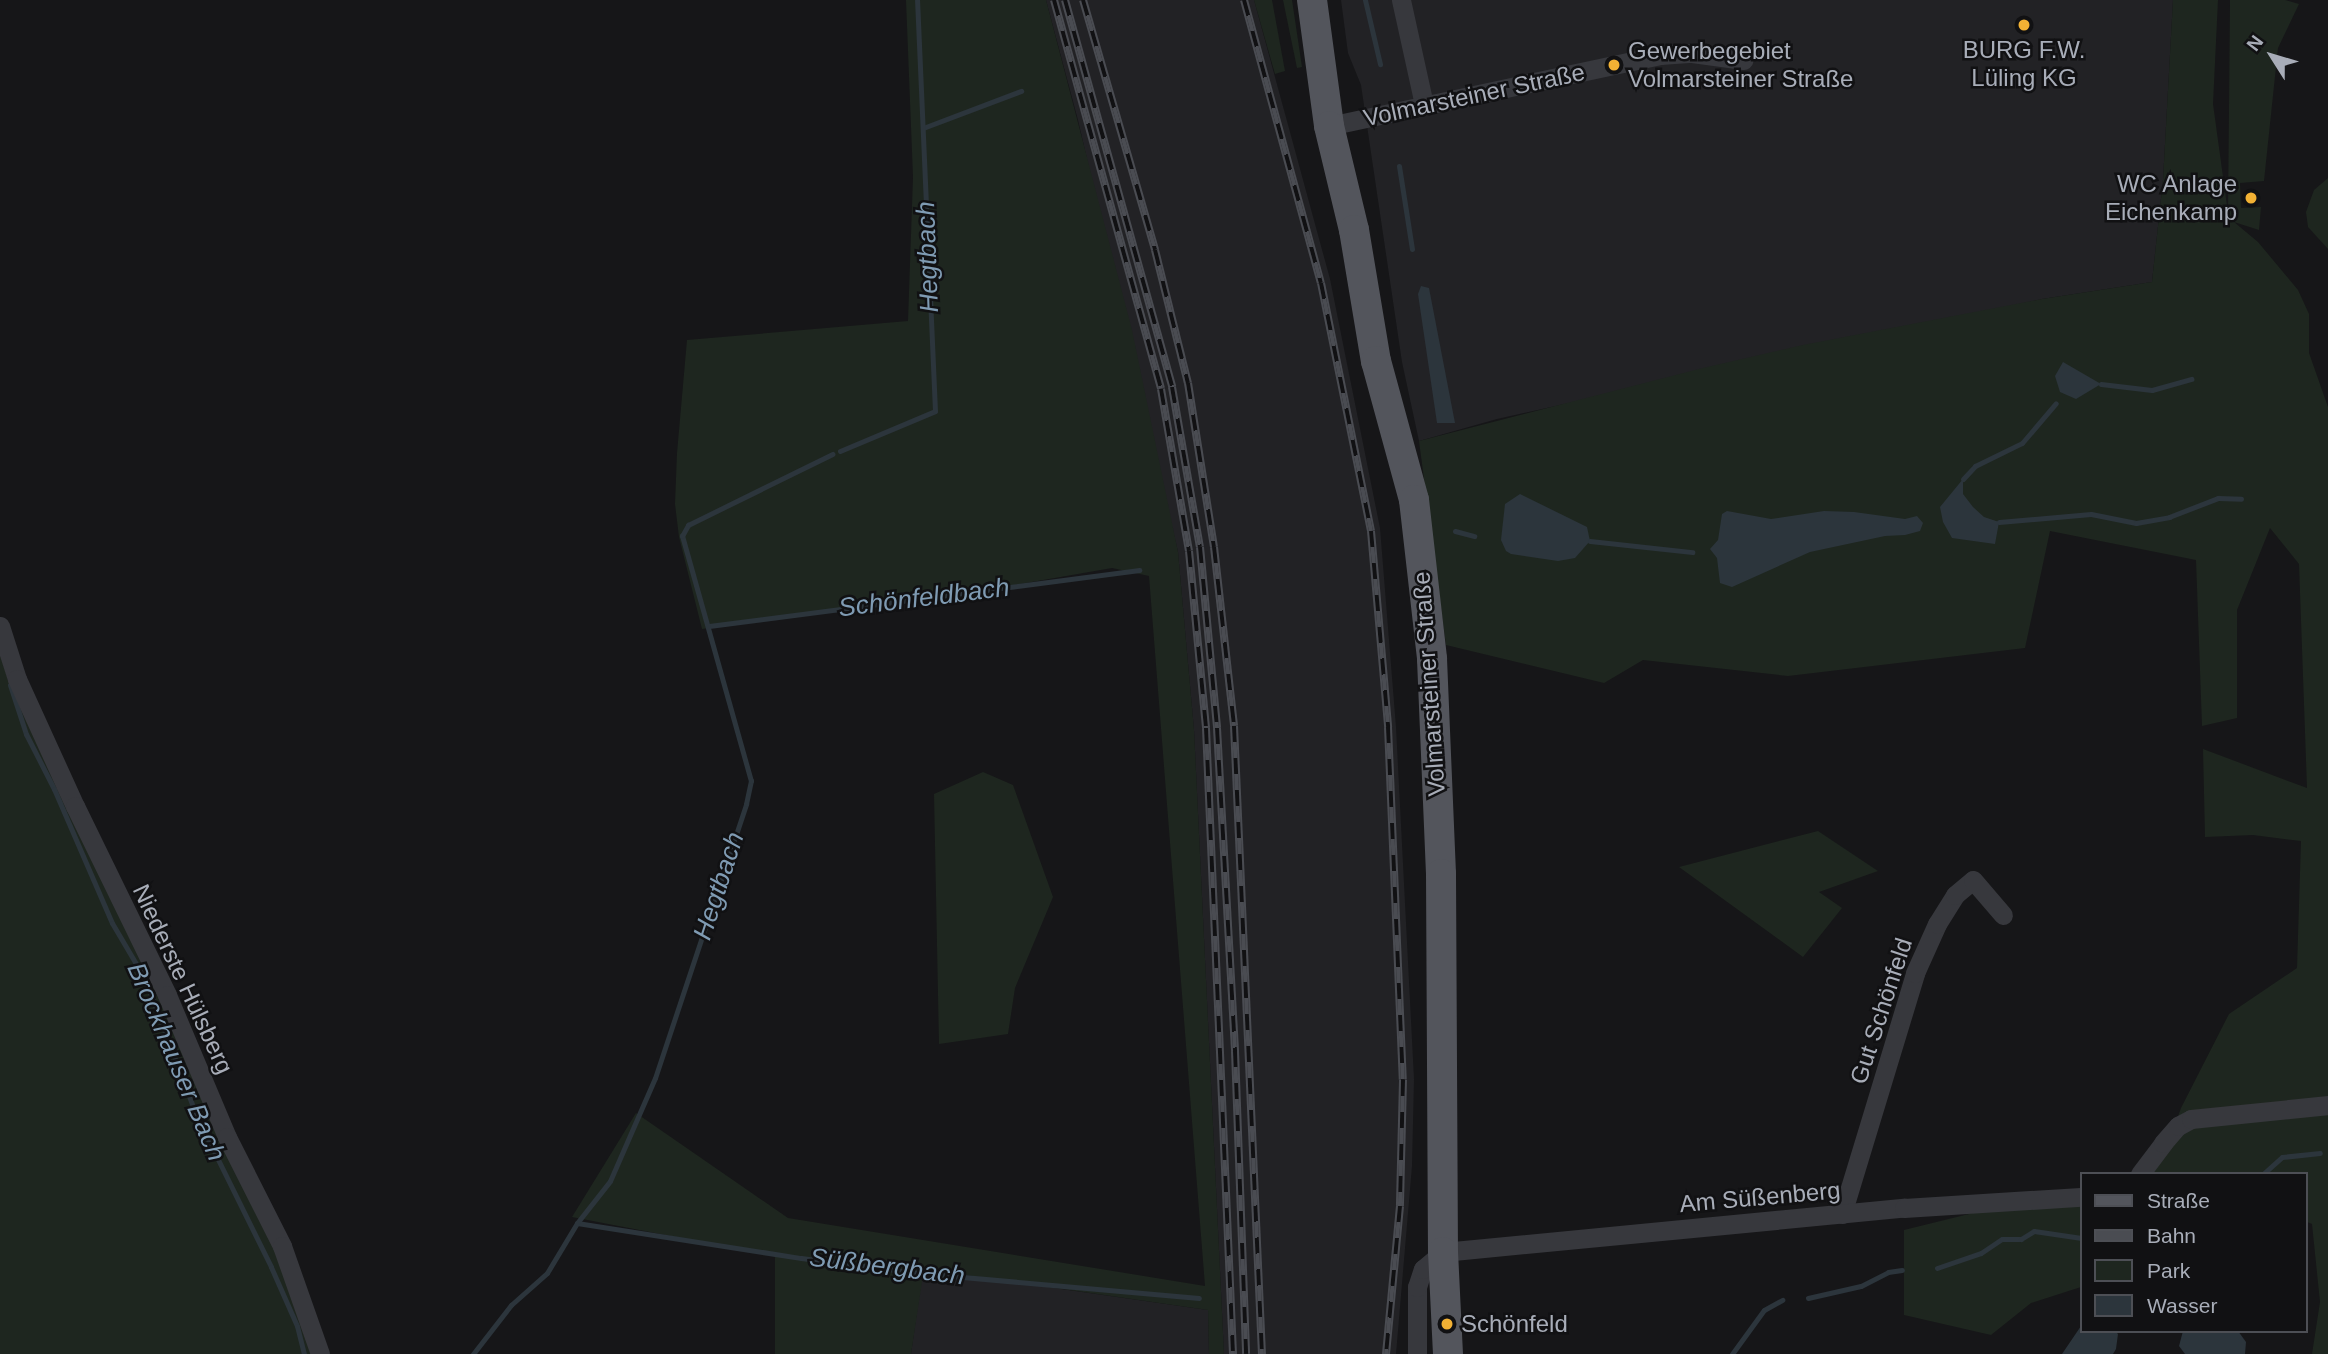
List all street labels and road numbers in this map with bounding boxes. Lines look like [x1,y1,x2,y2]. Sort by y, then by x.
street label: Volmarsteiner Straße [1361,57,1587,133]
street label: Volmarsteiner Straße [1407,571,1451,797]
street label: Niederste Hülsberg [127,880,239,1078]
street label: Gut Schönfeld [1844,934,1918,1088]
street label: Am Süßenberg [1678,1176,1842,1218]

